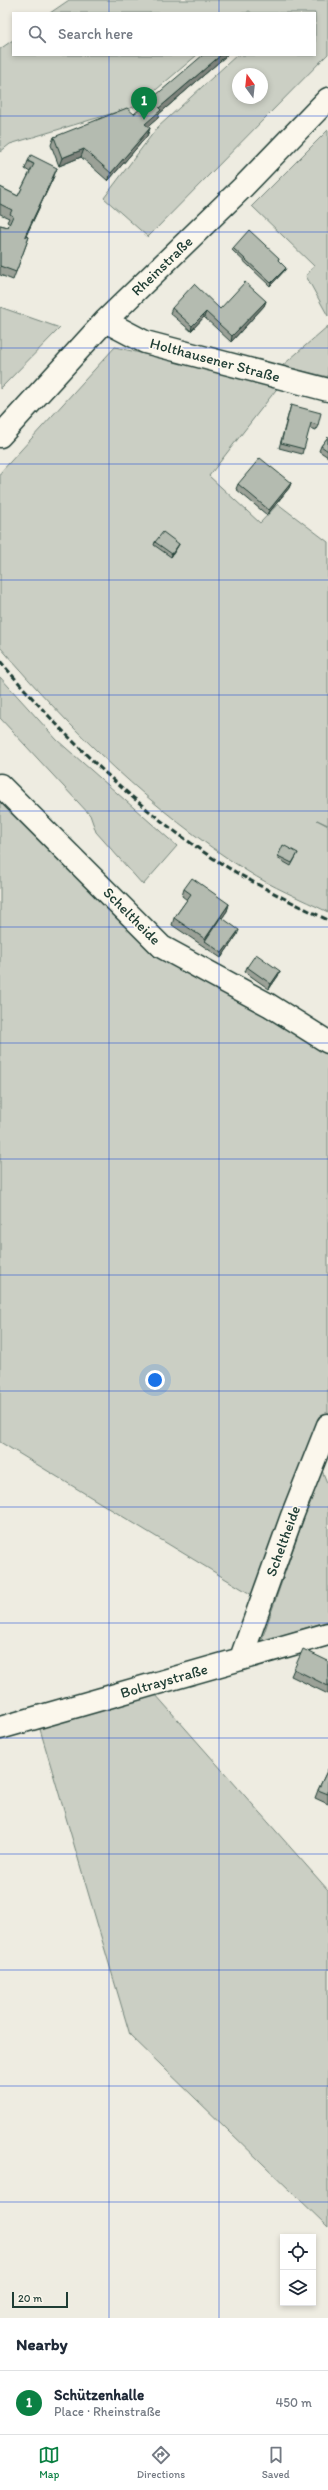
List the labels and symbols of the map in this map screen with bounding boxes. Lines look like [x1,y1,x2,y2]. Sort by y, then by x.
north arrow [232,68,268,104]
pin: 1 [131,87,157,120]
street label: Rheinstraße [128,232,196,300]
street label: Holthausener Straße [148,334,282,386]
street label: Scheltheide [99,883,165,949]
your location [145,1370,165,1390]
street label: Scheltheide [262,1503,304,1579]
street label: Boltraystraße [118,1660,210,1702]
scale bar [12,2290,68,2309]

